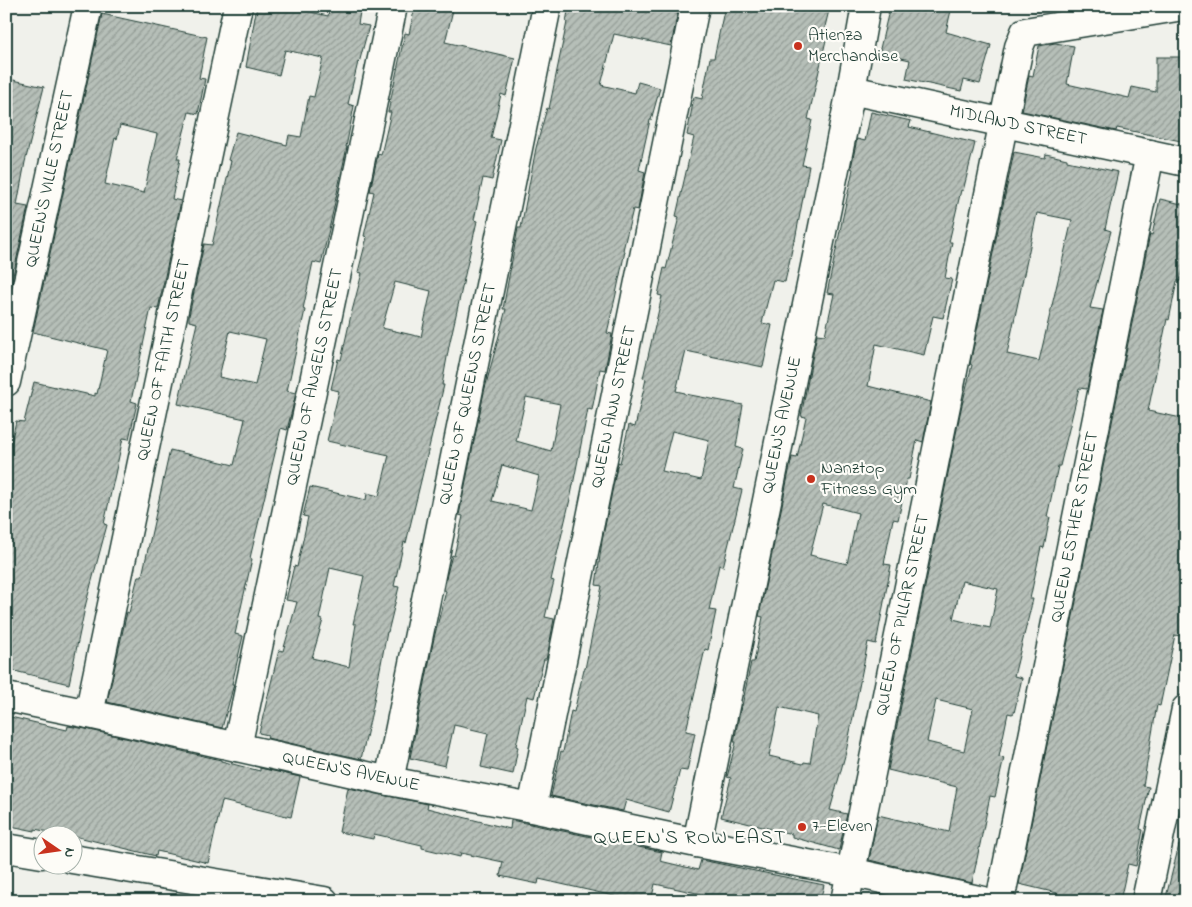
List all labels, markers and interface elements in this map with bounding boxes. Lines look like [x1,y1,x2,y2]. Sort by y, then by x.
place label: Atienza Merchandise [808,23,899,70]
marker: Atienza Merchandise [792,40,804,52]
street label: QUEEN'S VILLE STREET [19,88,81,270]
street label: MIDLAND STREET [947,99,1089,153]
street label: QUEEN OF FAITH STREET [130,257,198,463]
street label: QUEEN OF ANGELS STREET [279,266,351,488]
street label: QUEEN OF QUEENS STREET [432,281,504,507]
street label: QUEEN ANN STREET [584,323,644,491]
street label: QUEEN'S AVENUE [755,354,809,496]
street label: QUEEN ESTHER STREET [1044,429,1106,625]
place label: Nanztop Fitness Gym [820,456,917,503]
marker: Nanztop Fitness Gym [805,473,817,485]
street label: QUEEN OF PILLAR STREET [869,512,937,718]
street label: QUEEN'S AVENUE [280,745,422,799]
place label: 7-Eleven [812,814,873,840]
marker: 7-Eleven [796,821,808,833]
north arrow [32,824,82,874]
district label: QUEEN'S ROW EAST [594,824,786,853]
text: N [58,846,80,860]

